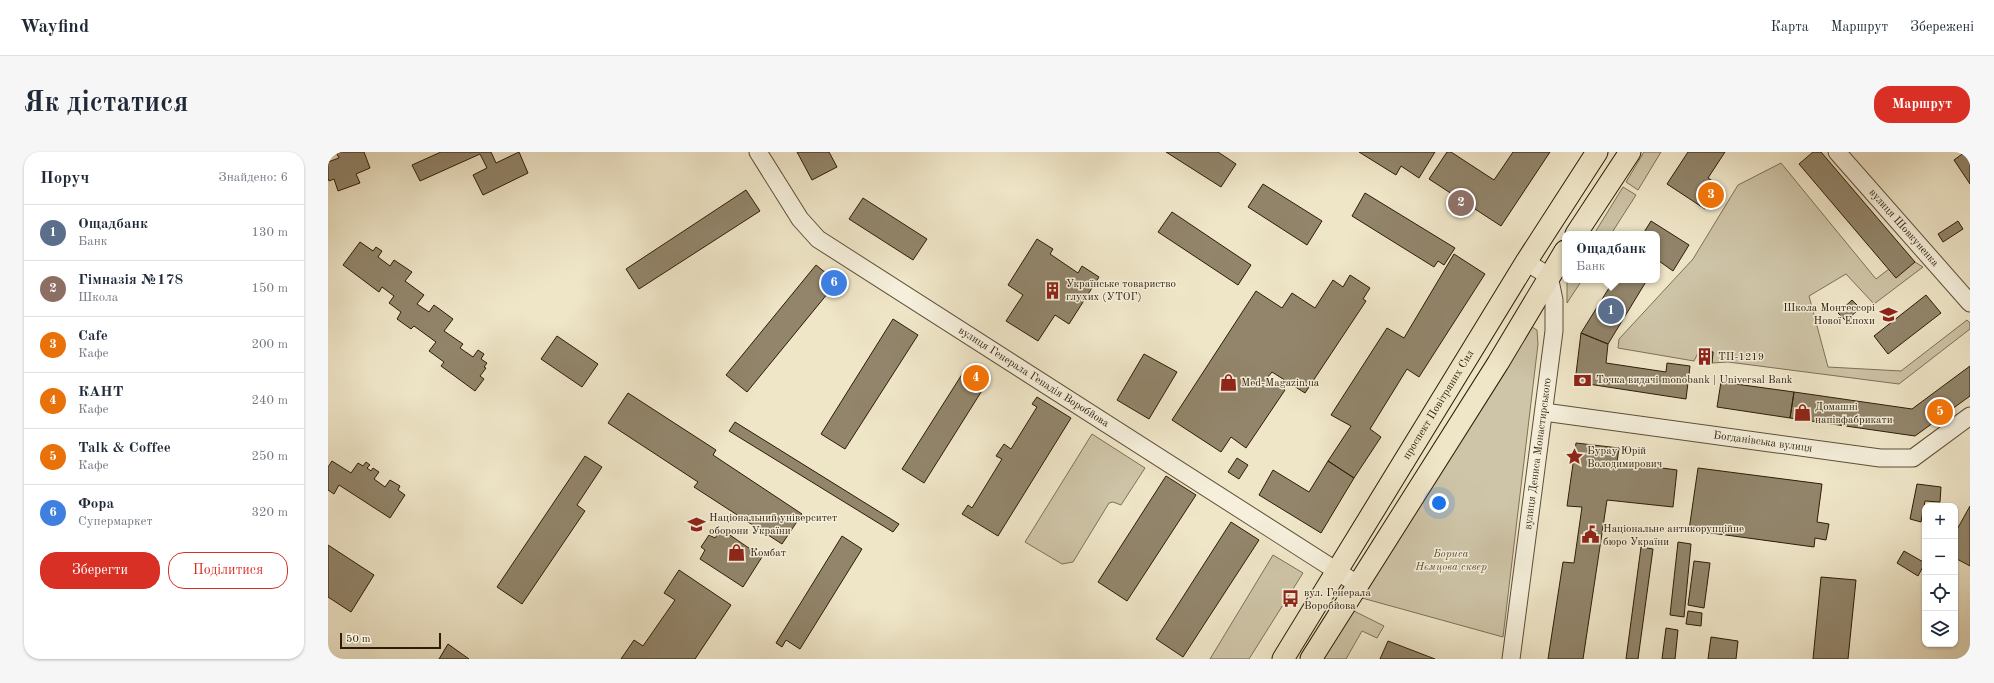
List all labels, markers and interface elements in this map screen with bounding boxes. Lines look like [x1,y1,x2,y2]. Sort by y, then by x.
text: Wayfind [20,18,89,37]
text: Карта [1771,20,1809,34]
text: Маршрут [1831,20,1888,34]
text: Збережені [1910,20,1974,34]
button: Маршрут [1874,86,1970,123]
text: Як дістатися [24,90,188,118]
text: Поруч [40,170,89,187]
text: Знайдено: 6 [219,171,288,184]
pin: 3 [1698,180,1724,210]
street label: вулиця Шовкуненка [1867,187,1941,269]
pin: 2 [1448,188,1474,218]
text: Ощадбанк [78,217,148,232]
text: 1 [49,226,57,239]
text: 130 m [251,226,288,239]
popup [1562,231,1660,283]
text: Банк [78,235,107,248]
text: Ощадбанк [1576,242,1646,257]
text: Банк [1576,260,1605,273]
pin: 6 [821,268,847,298]
text: Гімназія №178 [78,273,183,288]
place label: Українське товариство глухих (УТОГ) [1066,279,1176,303]
building icon: Українське товариство глухих (УТОГ) [1043,280,1063,300]
text: 2 [49,282,57,295]
text: 150 m [251,282,288,295]
text: Школа [78,291,118,304]
pin: 1 [1598,296,1624,326]
place label: Школа Монтессорі Нової Епохи [1783,303,1875,327]
school or university icon: Школа Монтессорі Нової Епохи [1878,304,1898,324]
street label: вулиця Генерала Генадія Воробйова [956,325,1111,430]
text: Cafe [78,329,108,344]
text: 3 [49,338,57,351]
text: 200 m [251,338,288,351]
text: Кафе [78,347,109,360]
building icon: ТП-1219 [1695,347,1715,367]
street label: проспект Повітряних Сил [1401,348,1476,461]
place label: ТП-1219 [1718,352,1764,363]
pin: 4 [963,363,989,393]
bank icon: Точка видачі monobank | Universal Bank [1573,370,1593,390]
shop icon: Med-Magazin.ua [1218,373,1238,393]
place label: Точка видачі monobank | Universal Bank [1596,375,1793,386]
street label: вулиця Дениса Монастирського [1522,377,1553,530]
place label: Med-Magazin.ua [1241,378,1320,389]
text: КАНТ [78,385,123,400]
text: 4 [49,394,57,407]
text: 240 m [251,394,288,407]
pin: 5 [1927,397,1953,427]
place label: Домашні напівфабрикати [1815,402,1893,426]
text: Кафе [78,403,109,416]
shop icon: Домашні напівфабрикати [1792,403,1812,423]
street label: Богданівська вулиця [1713,430,1813,454]
text: Talk & Coffee [78,441,171,456]
place label: Бурау Юрій Володимирович [1587,446,1663,470]
place icon: Бурау Юрій Володимирович [1564,447,1584,467]
text: 5 [49,450,57,463]
text: 250 m [251,450,288,463]
text: Кафе [78,459,109,472]
your location [1429,493,1449,513]
text: Фора [78,497,114,512]
map controls [1922,503,1958,647]
button: + [1922,503,1958,539]
text: 6 [49,506,57,519]
text: 320 m [251,506,288,519]
place label: Національний університет оборони України [709,513,837,537]
school or university icon: Національний університет оборони України [686,514,706,534]
text: Супермаркет [78,515,153,528]
place label: Національне антикорупційне бюро України [1603,524,1744,548]
public building icon: Національне антикорупційне бюро України [1580,525,1600,545]
button: − [1922,539,1958,575]
shop icon: Комбат [727,543,747,563]
place label: Комбат [750,548,786,559]
park label: Бориса Нємцова сквер [1414,549,1487,573]
button: Зберегти [40,552,160,589]
button: Поділитися [168,552,288,589]
button: locate [1922,575,1958,611]
place label: вул. Генерала Воробйова [1304,588,1371,612]
bus stop icon: вул. Генерала Воробйова [1281,589,1301,609]
button: layers [1922,611,1958,647]
scale bar [340,631,441,650]
text: 50 m [346,634,371,645]

